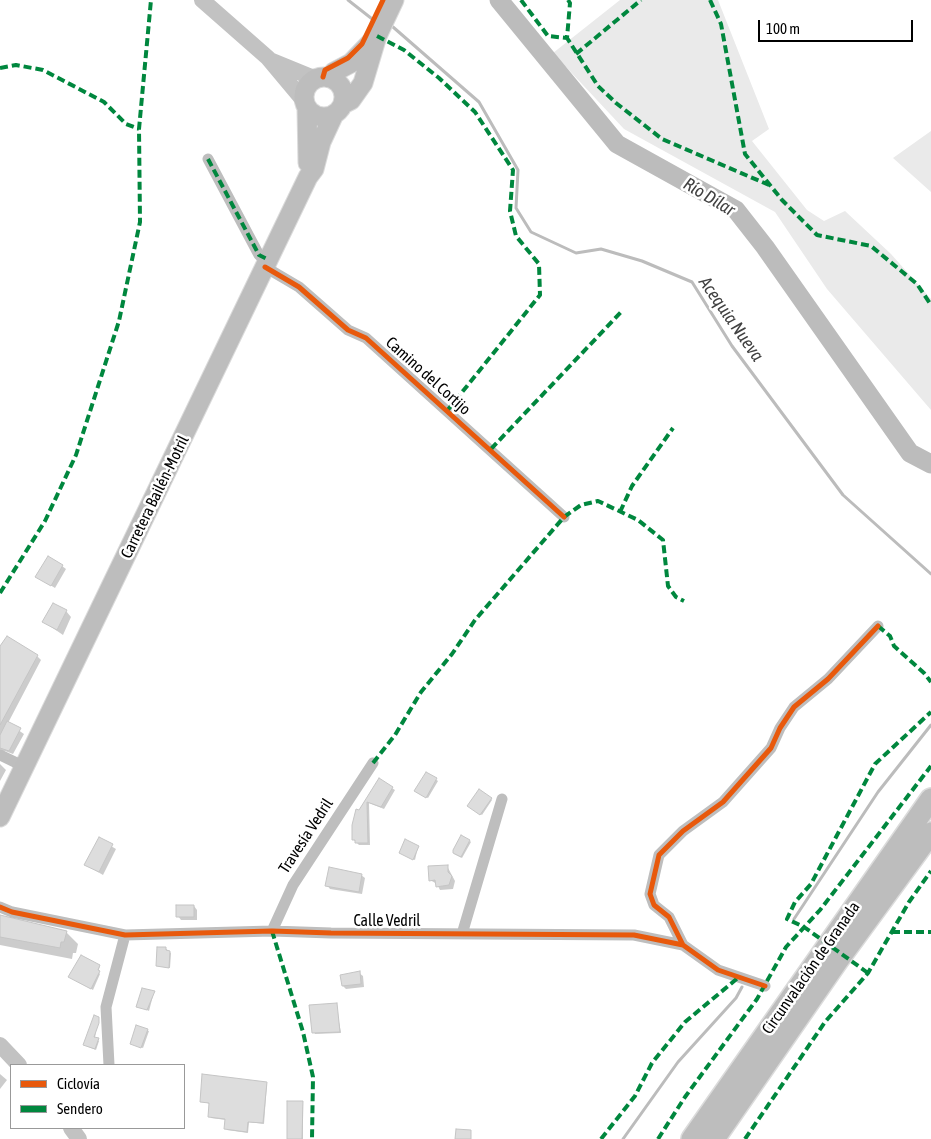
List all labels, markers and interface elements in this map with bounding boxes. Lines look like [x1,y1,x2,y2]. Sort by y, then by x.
scale bar [761,10,916,42]
text: 100 m [766,20,800,37]
water label: Río Dílar [679,173,739,221]
water label: Acequia Nueva [694,273,768,365]
street label: Camino del Cortijo [382,333,474,419]
street label: Carretera Bailén-Motril [117,432,193,562]
street label: Travesía Vedril [275,795,337,877]
street label: Circunvalación de Granada [758,898,864,1038]
street label: Calle Vedril [353,911,421,931]
legend [10,1064,185,1129]
text: Ciclovía [57,1075,100,1092]
text: Sendero [57,1100,103,1117]

